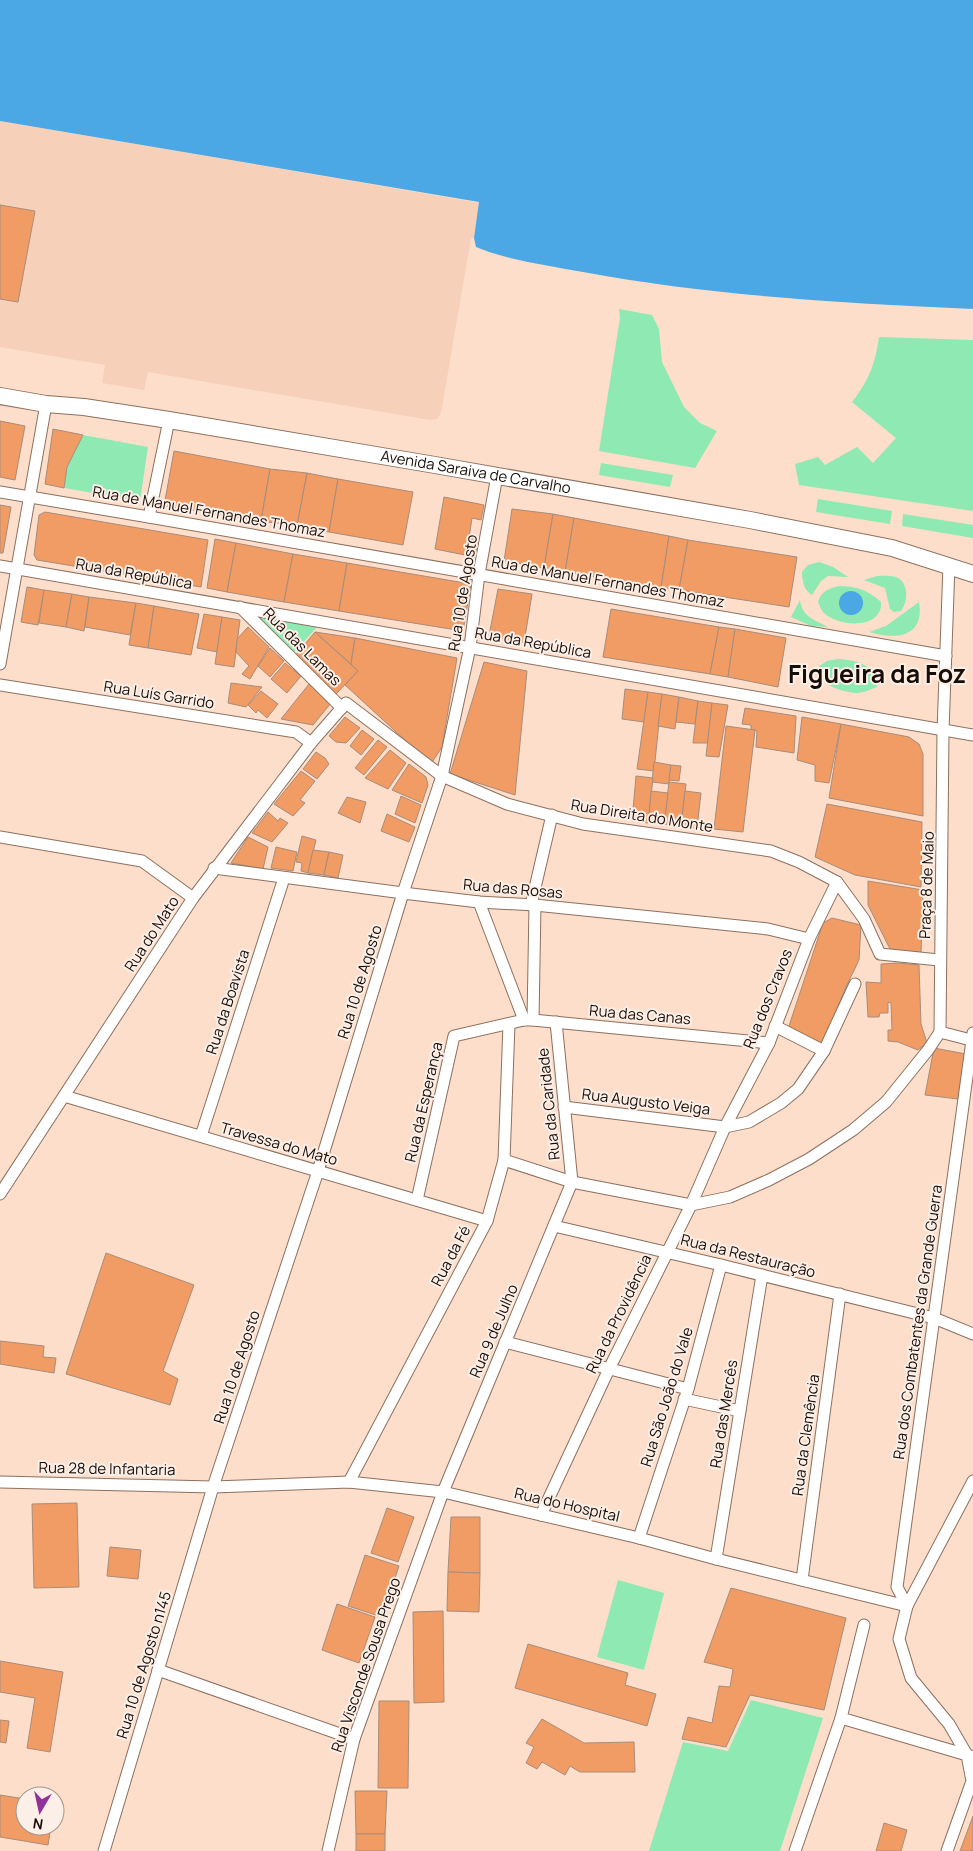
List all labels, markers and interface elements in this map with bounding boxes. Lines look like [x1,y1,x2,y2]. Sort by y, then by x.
street label: Avenida Saraiva de Carvalho [379,445,573,499]
street label: Rua de Manuel Fernandes Thomaz [91,481,327,542]
street label: Rua 10 de Agosto [443,533,482,653]
street label: Rua de Manuel Fernandes Thomaz [490,551,726,612]
street label: Rua da República [74,553,194,594]
street label: Rua das Lamas [259,603,346,690]
street label: Rua da República [473,622,593,663]
district label: Figueira da Foz [788,656,966,691]
street label: Rua Luís Garrido [102,675,216,714]
street label: Rua Direita do Monte [569,794,715,837]
street label: Praça 8 de Maio [914,831,939,939]
street label: Rua das Rosas [462,874,564,903]
street label: Rua do Mato [119,892,184,976]
street label: Rua 10 de Agosto [332,922,387,1041]
street label: Rua dos Cravos [738,946,797,1052]
street label: Rua da Boavista [201,947,254,1057]
street label: Rua das Canas [588,1000,692,1029]
street label: Rua da Esperança [399,1040,448,1164]
street label: Rua da Caridade [532,1047,565,1161]
street label: Rua Augusto Veiga [581,1083,711,1120]
street label: Travessa do Mato [218,1117,340,1170]
street label: Rua dos Combatentes da Grande Guerra [888,1183,947,1461]
street label: Rua da Fé [426,1222,475,1290]
street label: Rua da Restauração [679,1229,818,1282]
street label: Rua da Providência [581,1251,657,1377]
street label: Rua 9 de Julho [464,1281,523,1381]
street label: Rua 10 de Agosto [208,1307,265,1426]
street label: Rua São João do Vale [635,1324,698,1469]
street label: Rua das Mercês [705,1358,742,1470]
street label: Rua da Clemência [787,1373,824,1497]
street label: Rua 28 de Infantaria [38,1457,176,1480]
street label: Rua do Hospital [512,1482,622,1527]
street label: Rua Visconde Sousa Prego [326,1575,405,1755]
street label: Rua 10 de Agosto n145 [111,1588,176,1741]
north arrow [15,1786,65,1836]
text: N [31,1814,44,1835]

